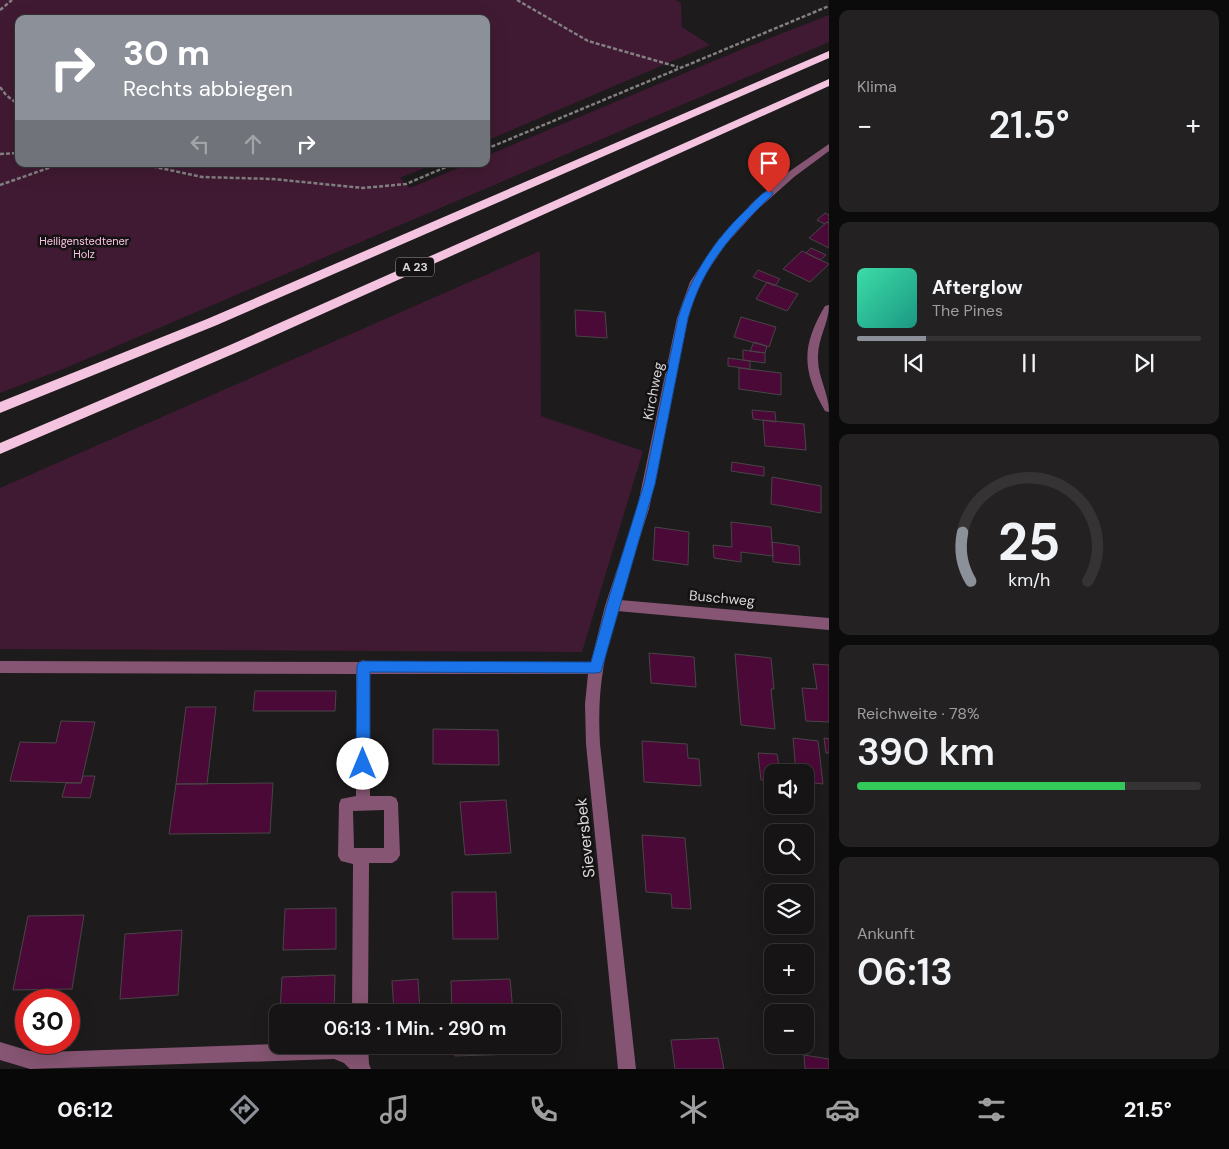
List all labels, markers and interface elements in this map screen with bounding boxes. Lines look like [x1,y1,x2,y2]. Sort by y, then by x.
text: 30 m [123,30,210,76]
icon: right [40,35,105,100]
text: Rechts abbiegen [123,74,293,103]
text: Klima [857,76,897,97]
text: 21.5° [988,100,1070,150]
text: − [857,107,872,144]
text: + [1186,107,1201,144]
icon: left [186,130,214,158]
icon: ahead [239,130,267,158]
icon: right [292,130,320,158]
pin [748,142,790,193]
icon: arrive [755,149,783,177]
park label: Heiligenstedtener Holz [39,234,129,261]
road number: A 23 [396,258,434,276]
text: Afterglow [932,275,1023,300]
text: The Pines [932,300,1003,321]
icon: previous [900,349,928,377]
icon: pause [1015,349,1043,377]
icon: next [1130,349,1158,377]
street label: Kirchweg [639,360,667,422]
text: 25 [998,508,1060,576]
text: km/h [1008,568,1050,592]
street label: Buschweg [688,586,756,610]
text: Reichweite · 78% [857,703,980,724]
text: 390 km [857,727,995,777]
position arrow [336,737,388,789]
map controls [764,764,814,1054]
button: sound [764,764,814,814]
street label: Sieversbek [570,797,600,879]
button: search [764,824,814,874]
button: layers [764,884,814,934]
text: Ankunft [857,923,915,944]
button: + [764,944,814,994]
text: 06:13 [857,947,953,997]
speed limit sign: 30 [15,989,80,1054]
button: − [764,1004,814,1054]
text: 06:13 · 1 Min. · 290 m [324,1016,506,1041]
icon: directions [227,1092,262,1127]
icon: music [377,1092,412,1127]
icon: phone [526,1092,561,1127]
icon: climate [676,1092,711,1127]
icon: car [825,1092,860,1127]
icon: filters [974,1092,1009,1127]
text: 06:12 [57,1095,113,1124]
text: 21.5° [1124,1095,1172,1124]

